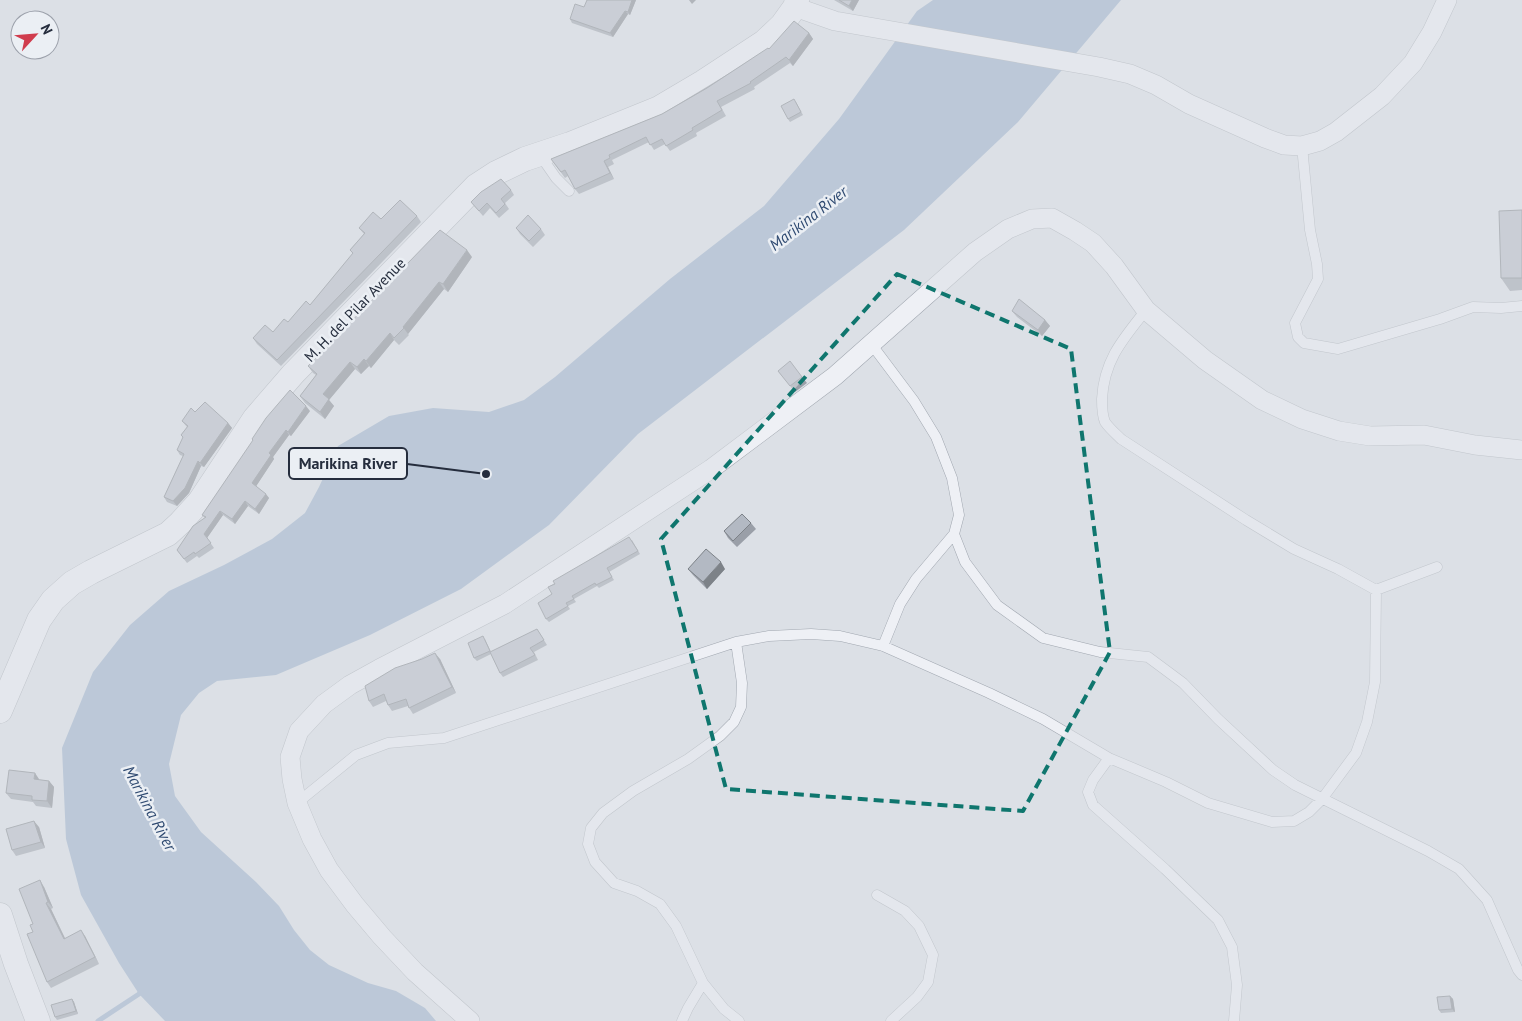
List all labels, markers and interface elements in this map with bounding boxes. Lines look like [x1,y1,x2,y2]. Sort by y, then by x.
north arrow [10,10,60,60]
text: N [37,21,57,37]
water label: Marikina River [765,180,852,255]
street label: M. H. del Pilar Avenue [300,253,409,366]
callout: Marikina River [289,448,407,479]
text: Marikina River [299,453,398,473]
water label: Marikina River [119,762,182,856]

